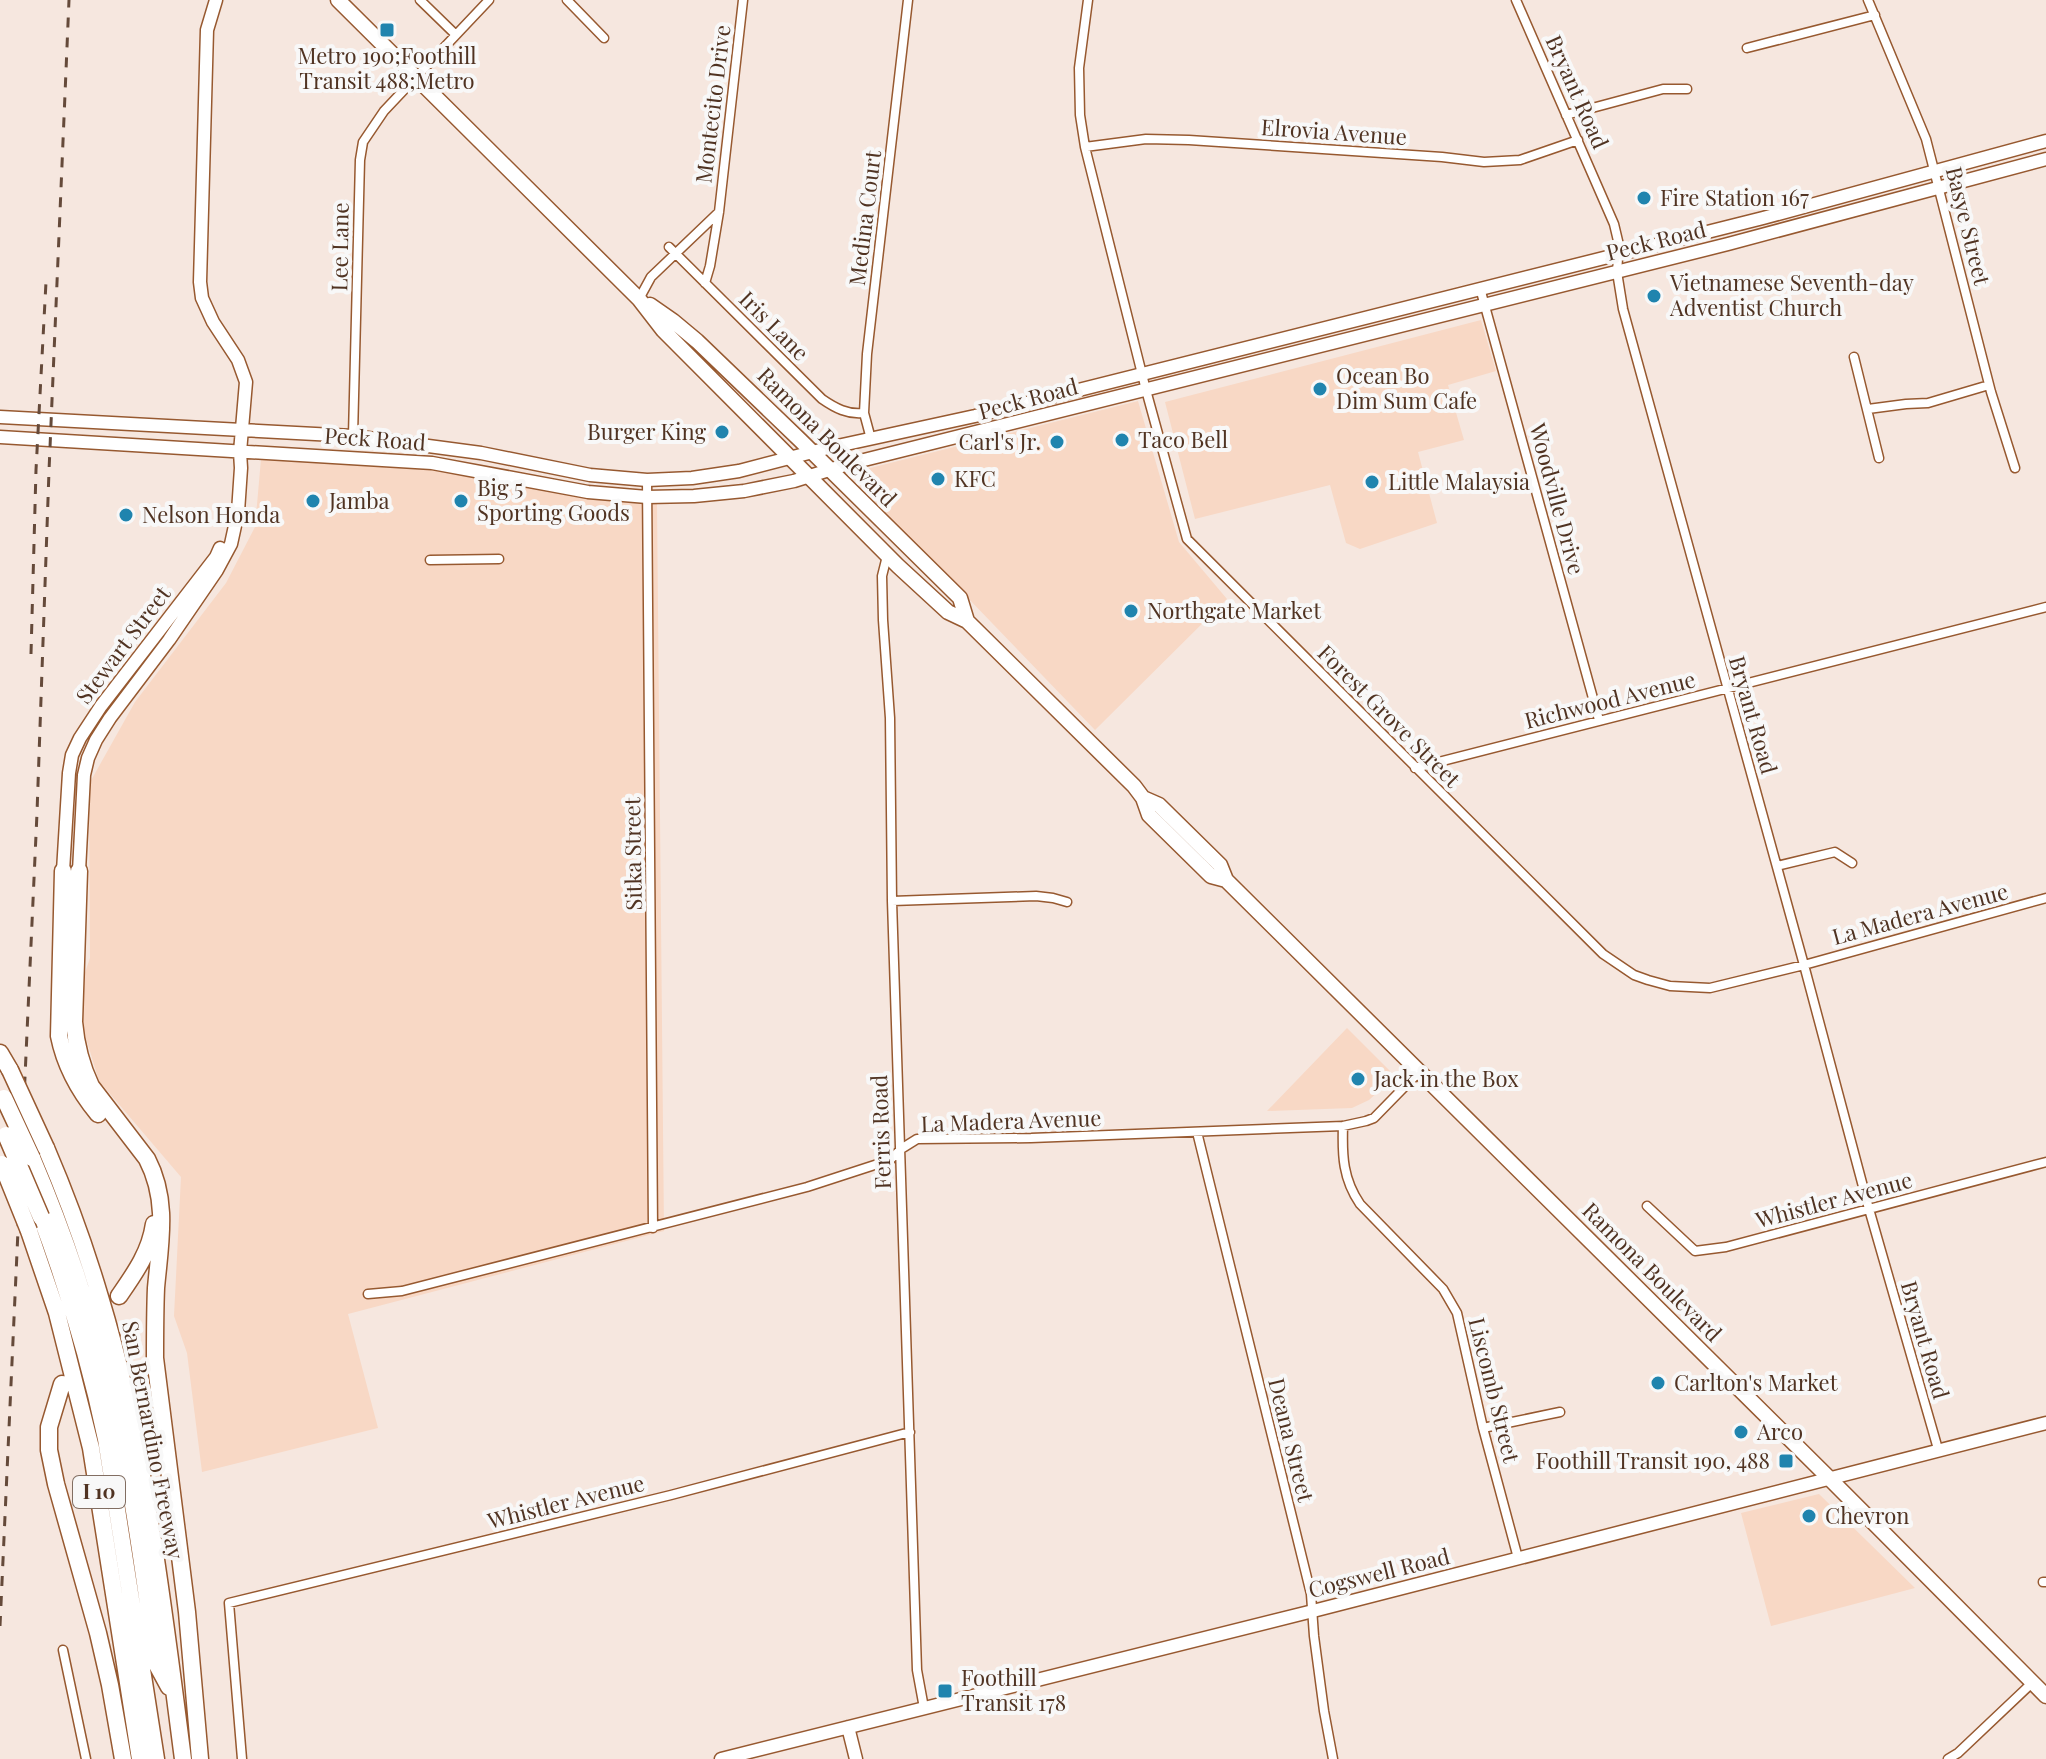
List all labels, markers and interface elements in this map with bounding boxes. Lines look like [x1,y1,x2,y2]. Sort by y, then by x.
marker: Metro 190;Foothill Transit 488;Metro [378,21,396,39]
street label: Montecito Drive [687,23,737,185]
street label: Bryant Road [1540,30,1616,153]
place label: Metro 190;Foothill Transit 488;Metro [297,40,477,95]
street label: Elrovia Avenue [1260,111,1408,151]
street label: Medina Court [841,147,887,287]
street label: Basye Street [1940,163,1998,289]
place label: Fire Station 167 [1660,182,1809,212]
marker: Fire Station 167 [1635,189,1653,207]
street label: Lee Lane [323,202,355,292]
street label: Peck Road [1603,213,1709,267]
place label: Vietnamese Seventh-day Adventist Church [1669,267,1914,322]
street label: Iris Lane [733,284,816,367]
marker: Vietnamese Seventh-day Adventist Church [1645,287,1663,305]
street label: Ramona Boulevard [752,360,904,513]
place label: Ocean Bo Dim Sum Cafe [1336,360,1477,415]
street label: Peck Road [975,370,1081,426]
marker: Ocean Bo Dim Sum Cafe [1311,380,1329,398]
place label: Burger King [587,416,706,446]
street label: Peck Road [323,419,427,457]
street label: Woodville Drive [1523,419,1593,578]
marker: Burger King [713,423,731,441]
place label: Taco Bell [1138,424,1228,454]
place label: Carl's Jr. [958,426,1041,456]
marker: Taco Bell [1113,431,1131,449]
marker: Carl's Jr. [1048,433,1066,451]
place label: KFC [954,463,996,493]
place label: Little Malaysia [1388,466,1530,496]
marker: KFC [929,470,947,488]
place label: Big 5 Sporting Goods [477,472,630,527]
marker: Little Malaysia [1363,473,1381,491]
place label: Jamba [328,485,390,515]
marker: Jamba [304,492,322,510]
marker: Big 5 Sporting Goods [452,492,470,510]
place label: Nelson Honda [142,499,280,529]
marker: Nelson Honda [117,506,135,524]
street label: Stewart Street [68,578,177,709]
place label: Northgate Market [1147,595,1322,625]
marker: Northgate Market [1122,602,1140,620]
street label: Forest Grove Street [1312,637,1468,794]
street label: Bryant Road [1723,652,1785,777]
street label: Richwood Avenue [1521,663,1698,735]
street label: Sitka Street [616,796,648,911]
street label: La Madera Avenue [1829,875,2011,951]
place label: Jack in the Box [1373,1063,1519,1093]
marker: Jack in the Box [1349,1070,1367,1088]
street label: Ferris Road [863,1074,897,1190]
street label: La Madera Avenue [920,1102,1102,1138]
street label: Whistler Avenue [1751,1164,1915,1235]
street label: Ramona Boulevard [1577,1195,1729,1348]
street label: Bryant Road [1895,1277,1957,1402]
street label: Liscomb Street [1462,1314,1528,1467]
street label: San Bernardino Freeway [116,1318,192,1562]
place label: Carlton's Market [1674,1367,1839,1397]
marker: Carlton's Market [1649,1374,1667,1392]
street label: Deana Street [1262,1375,1322,1506]
place label: Arco [1756,1416,1803,1446]
marker: Arco [1732,1423,1750,1441]
place label: Foothill Transit 190, 488 [1535,1445,1770,1475]
marker: Foothill Transit 190, 488 [1777,1452,1795,1470]
street label: Whistler Avenue [483,1467,647,1535]
road number: I 10 [73,1476,125,1508]
place label: Chevron [1825,1500,1909,1530]
marker: Chevron [1800,1507,1818,1525]
street label: Cogswell Road [1305,1540,1453,1604]
place label: Foothill Transit 178 [961,1662,1066,1717]
marker: Foothill Transit 178 [936,1682,954,1700]

